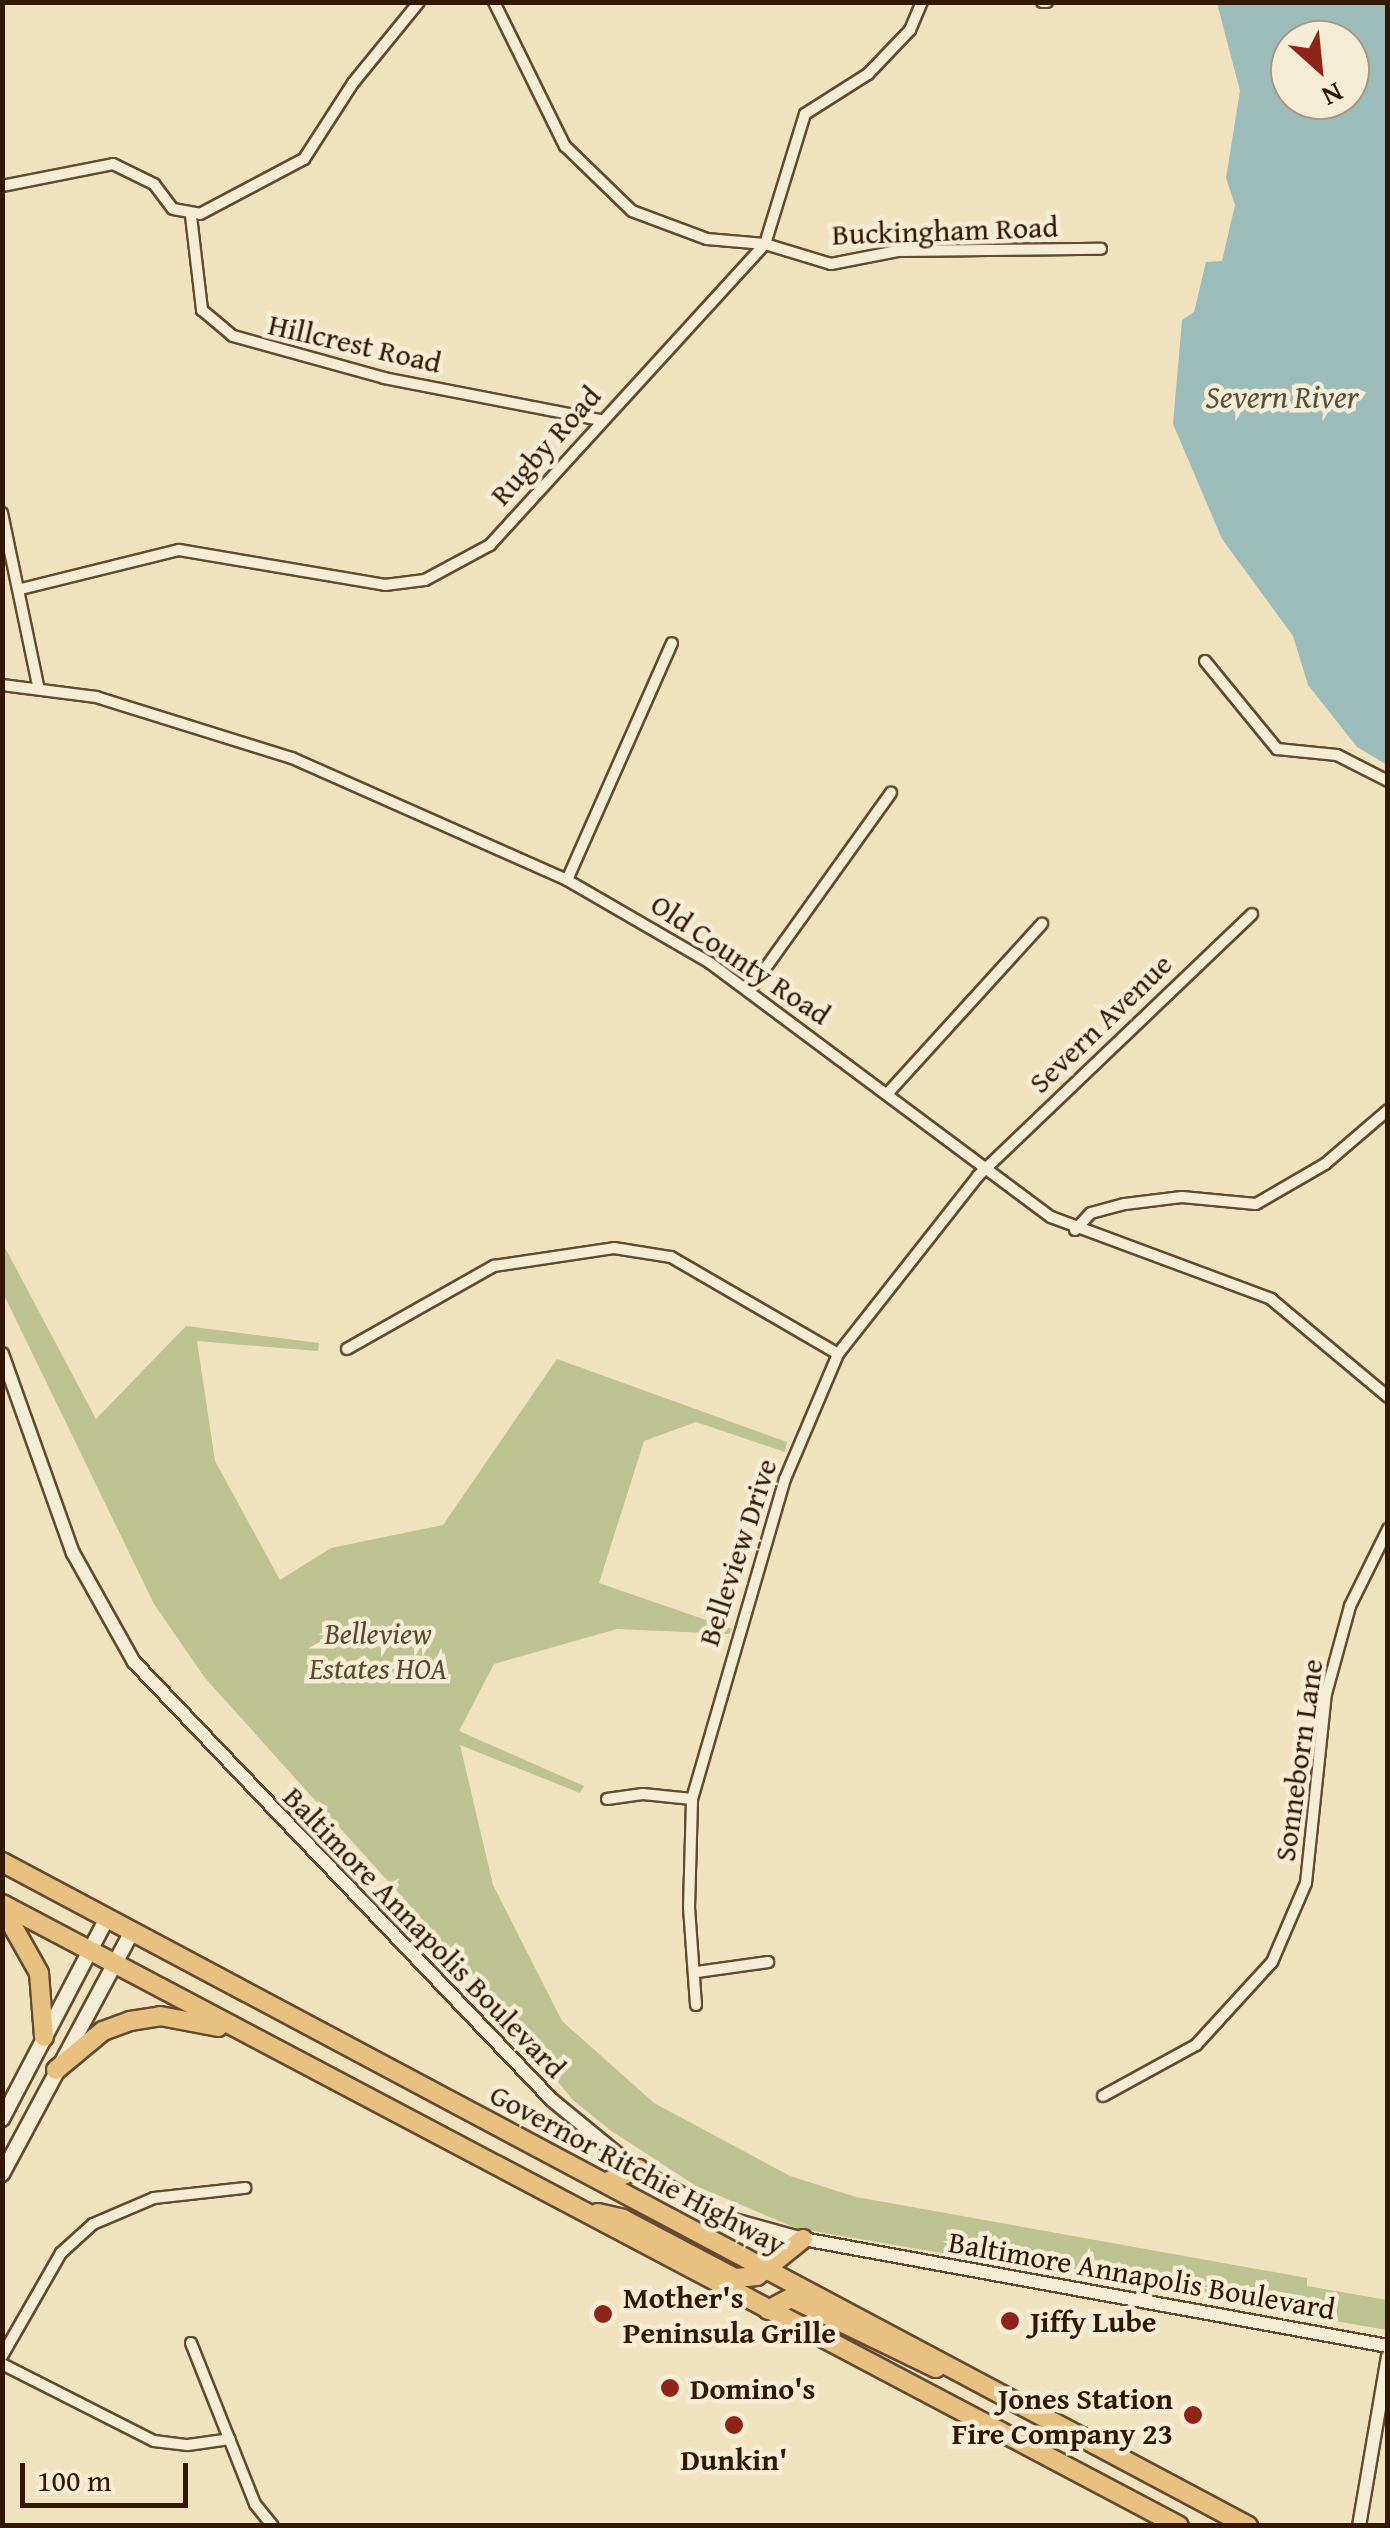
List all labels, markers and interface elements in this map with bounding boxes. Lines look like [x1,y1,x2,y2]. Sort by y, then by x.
north arrow [1270,20,1370,120]
text: N [1315,73,1351,118]
street label: Buckingham Road [831,208,1059,252]
street label: Hillcrest Road [265,306,445,380]
street label: Rugby Road [482,378,608,512]
water label: Severn River [1205,378,1359,416]
street label: Old County Road [644,886,838,1032]
street label: Severn Avenue [1021,946,1179,1100]
street label: Belleview Drive [690,1454,784,1650]
park label: Belleview Estates HOA [309,1615,447,1686]
street label: Sonneborn Lane [1266,1656,1330,1864]
street label: Baltimore Annapolis Boulevard [276,1779,574,2085]
street label: Governor Ritchie Highway [484,2076,792,2262]
street label: Baltimore Annapolis Boulevard [946,2223,1338,2327]
place label: Mother's Peninsula Grille [623,2279,836,2350]
marker: Mother's Peninsula Grille [592,2303,614,2325]
place label: Jiffy Lube [1030,2303,1157,2339]
marker: Jiffy Lube [999,2310,1021,2332]
place label: Domino's [690,2370,815,2406]
marker: Domino's [659,2377,681,2399]
place label: Jones Station Fire Company 23 [952,2380,1173,2450]
marker: Jones Station Fire Company 23 [1182,2404,1204,2426]
marker: Dunkin' [723,2414,745,2436]
place label: Dunkin' [681,2441,787,2477]
scale bar [25,2443,192,2505]
text: 100 m [37,2458,111,2502]

